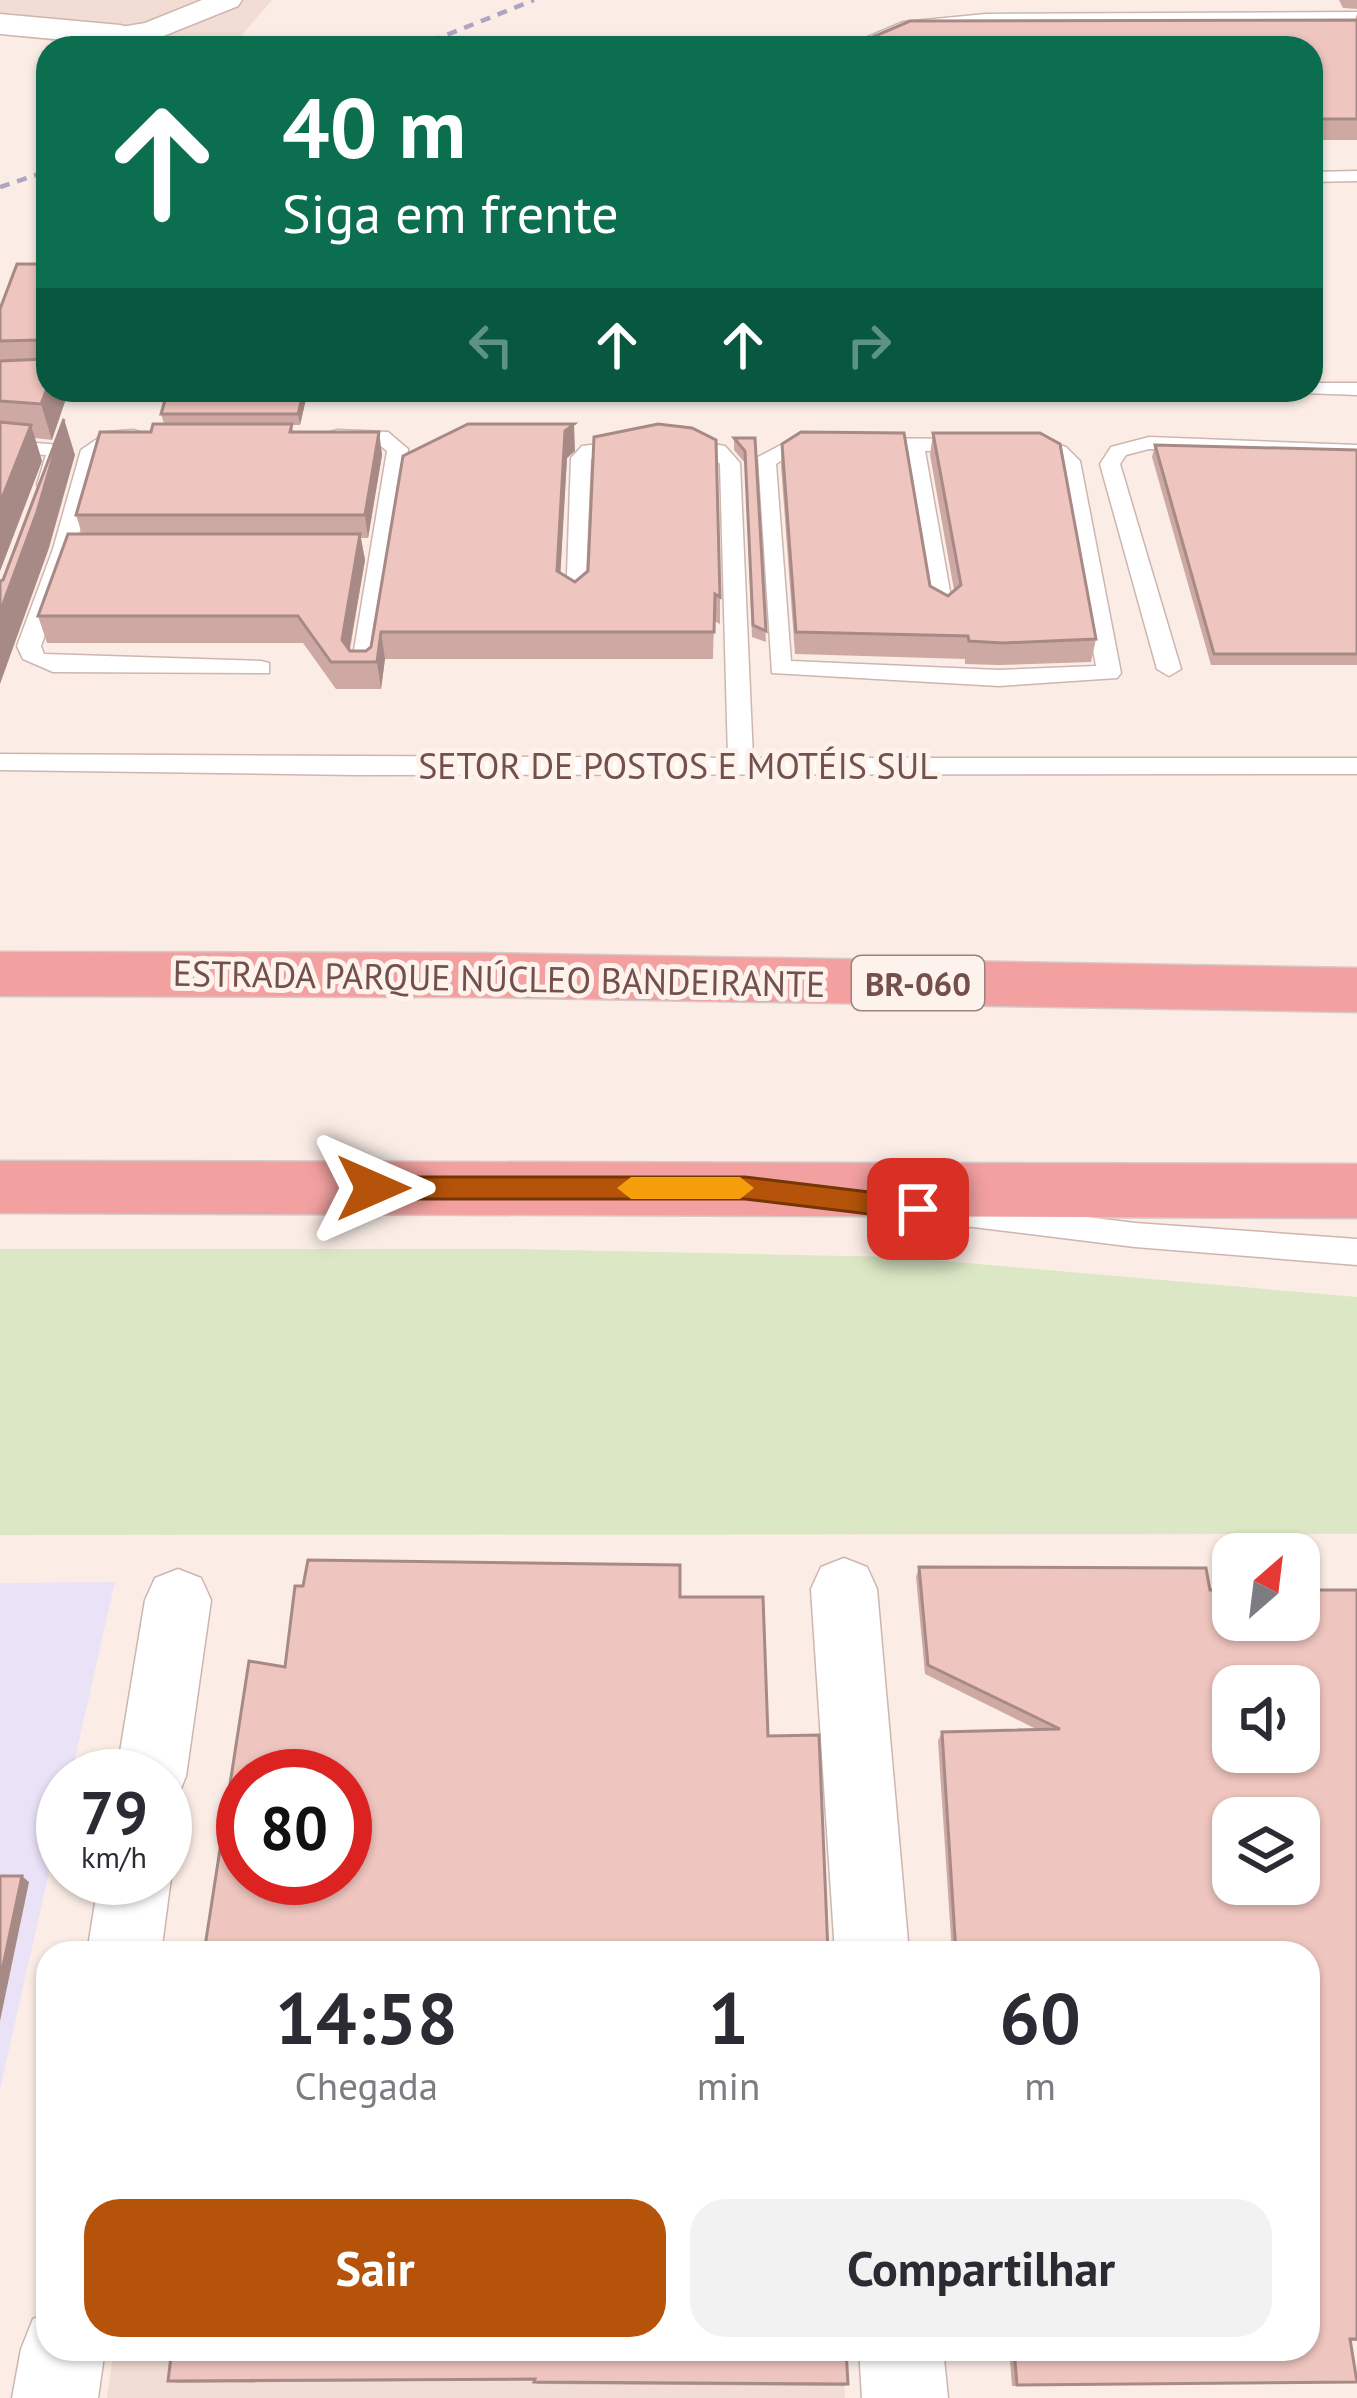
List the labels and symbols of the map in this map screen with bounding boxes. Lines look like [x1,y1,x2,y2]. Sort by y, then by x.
street label: SETOR DE POSTOS E MOTÉIS SUL [418,742,938,789]
street label: ESTRADA PARQUE NÚCLEO BANDEIRANTE [172,949,826,1007]
road number: BR-060 [852,956,984,1010]
position arrow [310,1125,436,1251]
pin [867,1158,969,1260]
north arrow [1212,1533,1320,1641]
speed limit sign: 80 [216,1749,372,1905]

